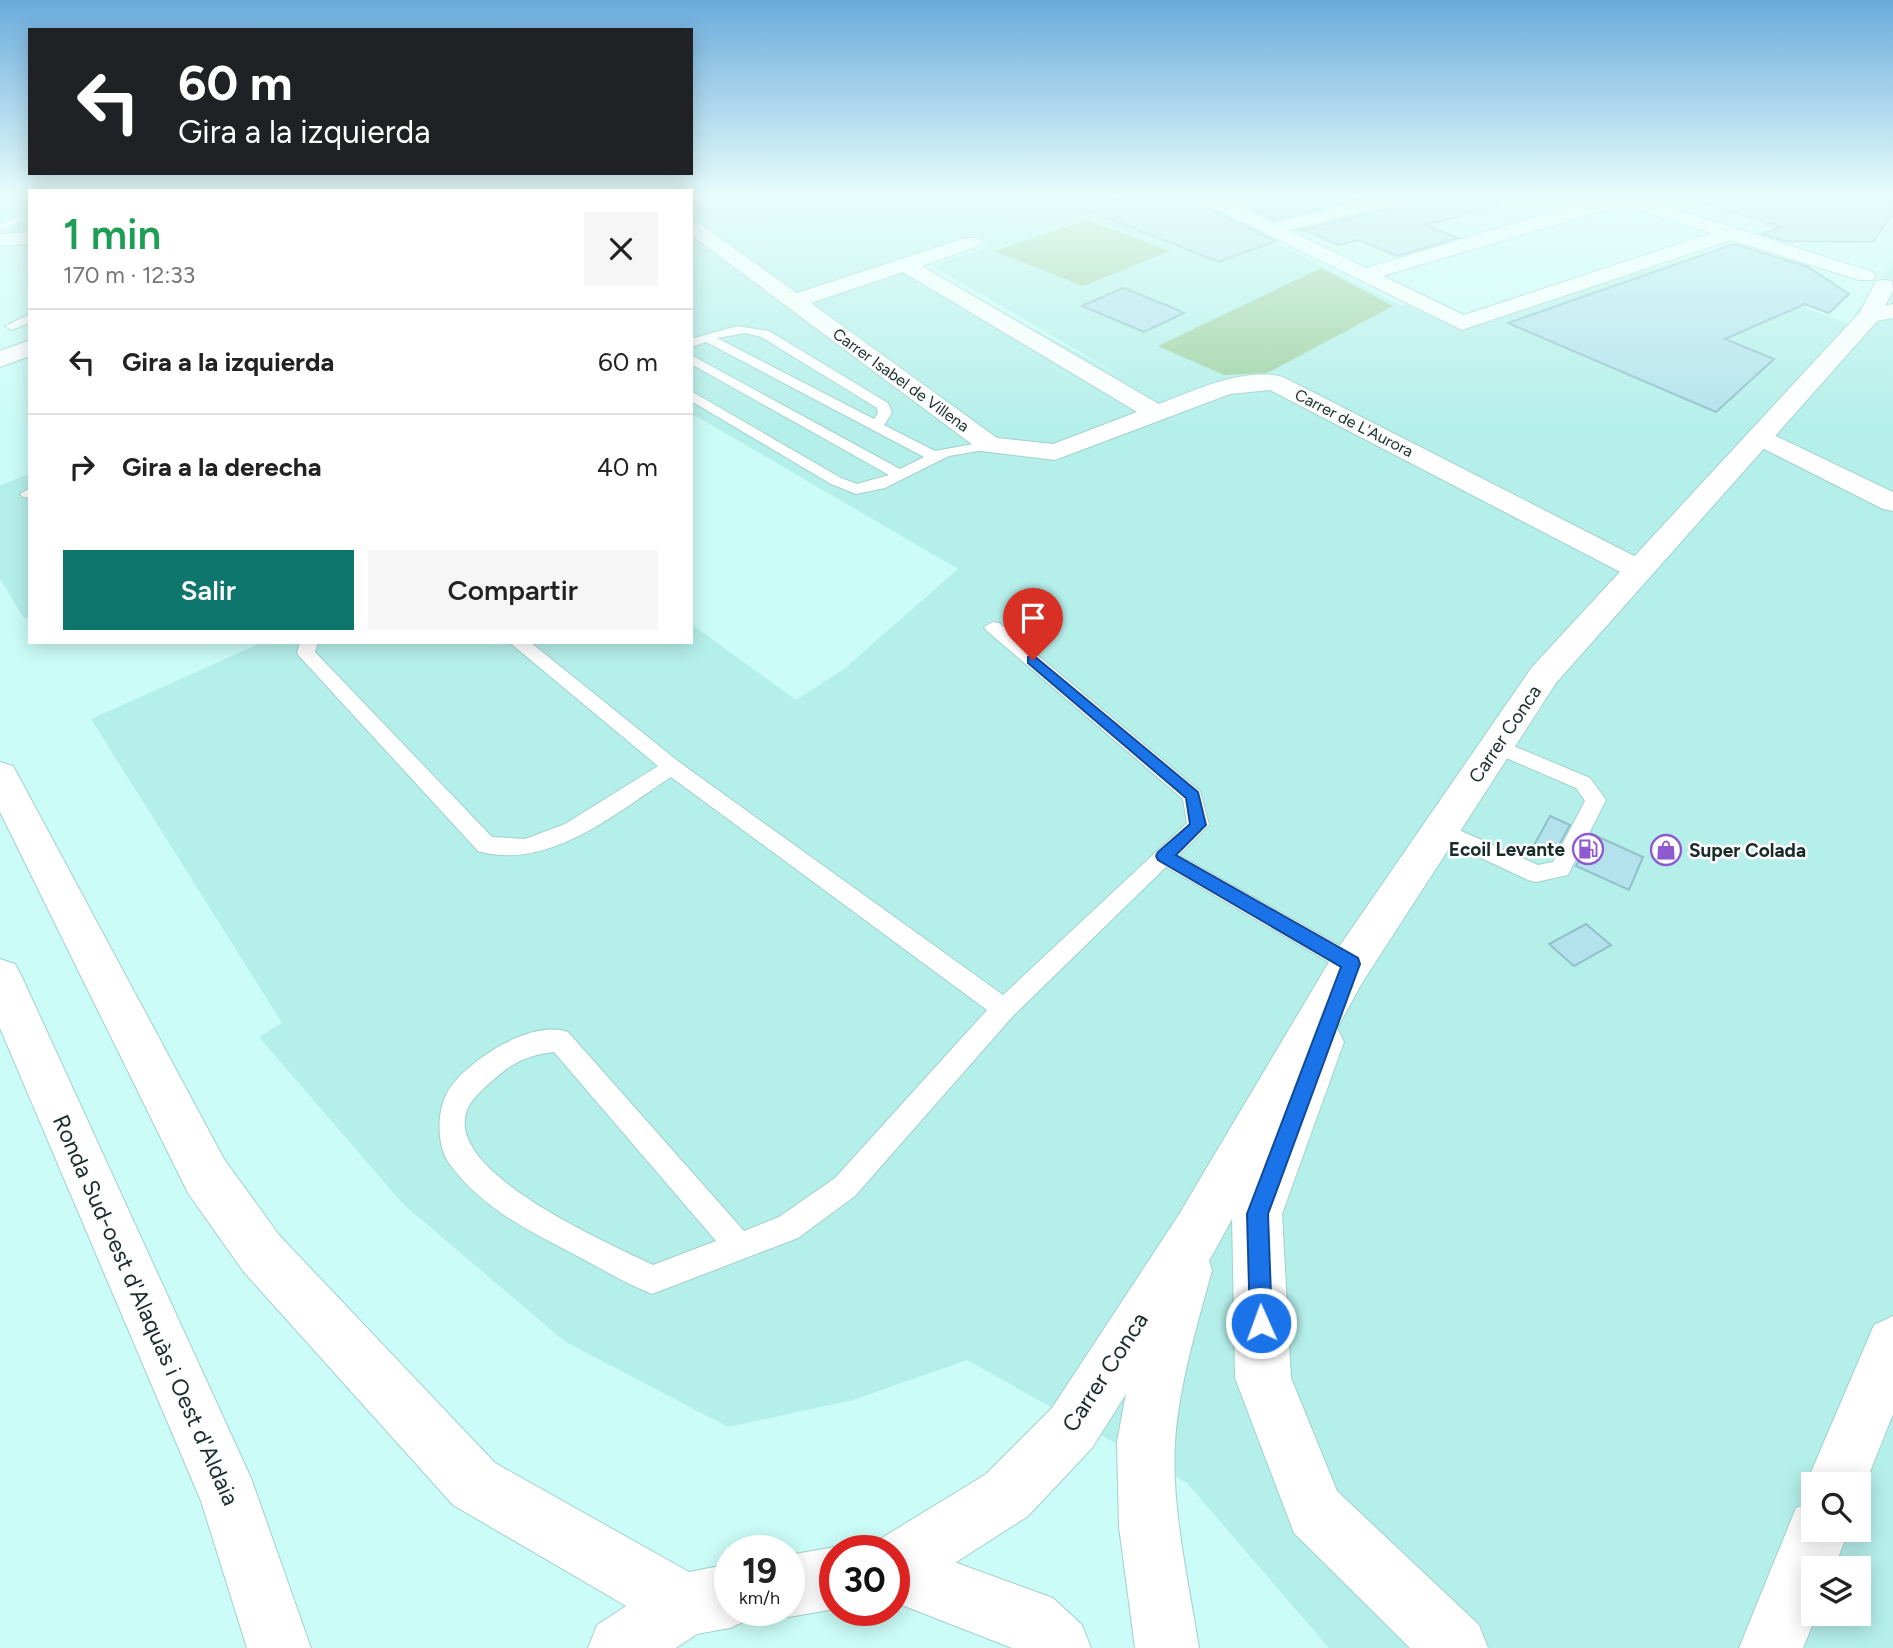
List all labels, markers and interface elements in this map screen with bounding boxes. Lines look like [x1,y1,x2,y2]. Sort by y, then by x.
text: 60 m [178,53,293,112]
icon: left [63,56,154,147]
text: Gira a la izquierda [178,113,431,151]
text: 1 min [63,209,161,260]
button: close [584,212,658,286]
text: 170 m · 12:33 [63,261,195,289]
street label: Carrer Isabel de Villena [829,324,973,436]
icon: left [63,343,101,381]
text: Gira a la izquierda [122,346,334,378]
text: 60 m [598,346,658,378]
street label: Carrer de L'Aurora [1292,385,1416,461]
icon: right [63,448,101,486]
text: Gira a la derecha [122,451,322,483]
text: 40 m [597,451,658,483]
button: Salir [63,550,354,630]
button: Compartir [368,550,658,630]
pin [1003,588,1063,660]
icon: arrive [1014,599,1052,637]
street label: Carrer Conca [1464,681,1546,787]
fuel station icon: Ecoil Levante [1571,832,1605,866]
shop icon: Super Colada [1649,833,1683,867]
place label: Ecoil Levante [1449,838,1565,861]
place label: Super Colada [1689,839,1806,862]
street label: Ronda Sud-oest d'Alaquàs i Oest d'Aldaia [47,1110,245,1510]
position arrow [1224,1286,1298,1360]
street label: Carrer Conca [1056,1307,1154,1437]
map controls [1801,1472,1871,1626]
button: search [1801,1472,1871,1542]
speed limit sign: 30 [819,1535,910,1626]
text: 19 [742,1550,777,1592]
button: layers [1801,1556,1871,1626]
text: km/h [739,1587,780,1609]

